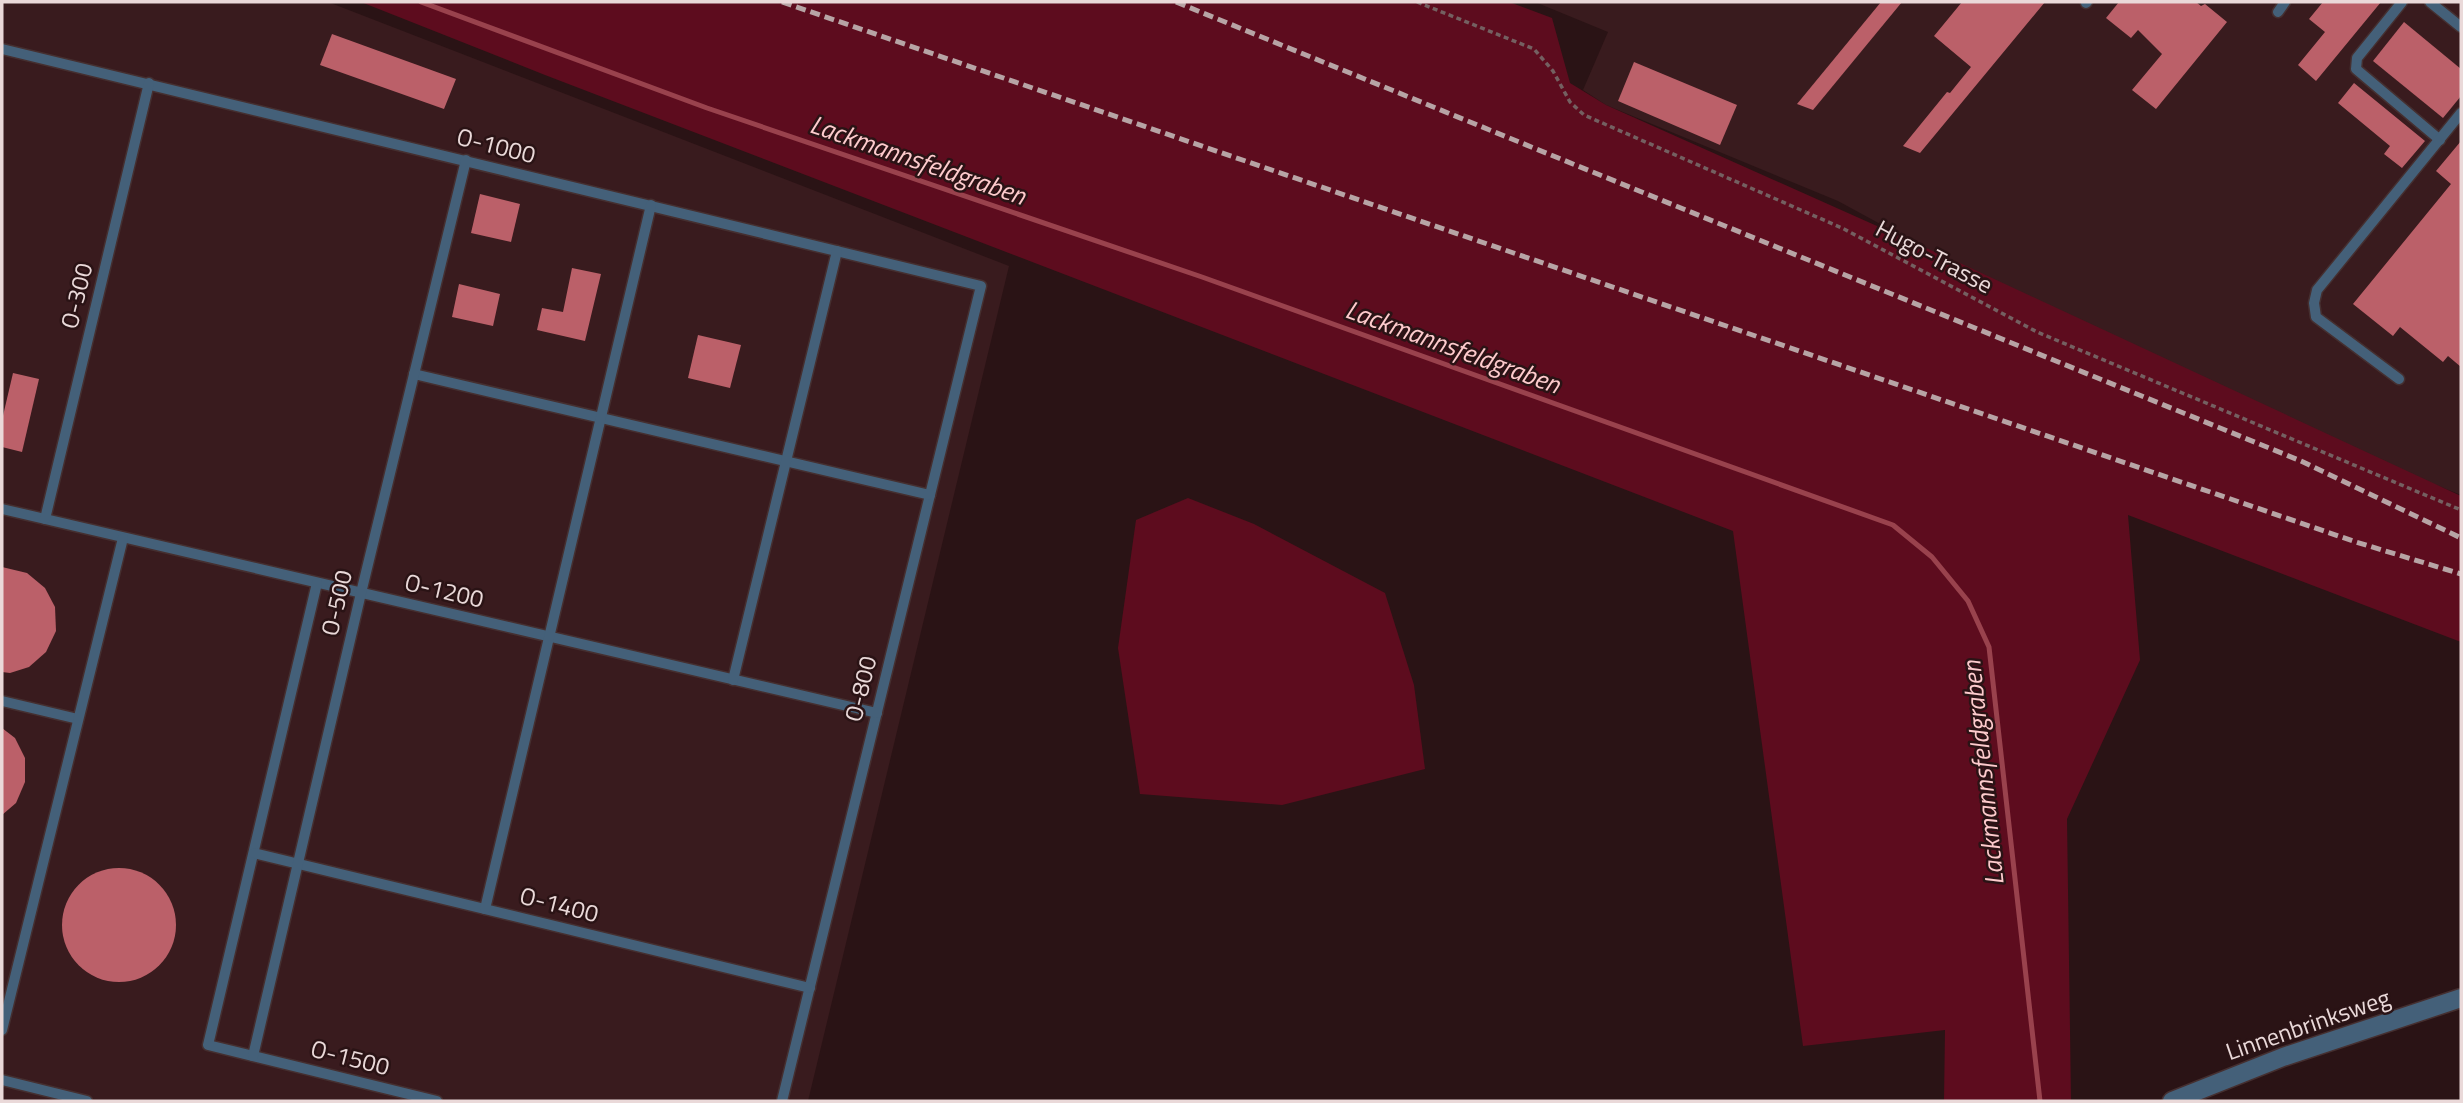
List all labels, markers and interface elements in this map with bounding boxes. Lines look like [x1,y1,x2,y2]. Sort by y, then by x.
water label: Lackmannsfeldgraben [805,104,1032,215]
street label: O-1000 [453,118,539,172]
street label: Hugo-Trasse [1869,210,2000,302]
street label: O-300 [50,259,102,332]
water label: Lackmannsfeldgraben [1340,290,1567,404]
street label: O-1200 [401,563,487,617]
street label: O-500 [311,566,361,639]
street label: O-800 [834,652,886,725]
water label: Lackmannsfeldgraben [1951,658,2014,887]
street label: O-1400 [516,877,602,931]
street label: Linnenbrinksweg [2221,979,2395,1069]
street label: O-1500 [307,1030,393,1084]

